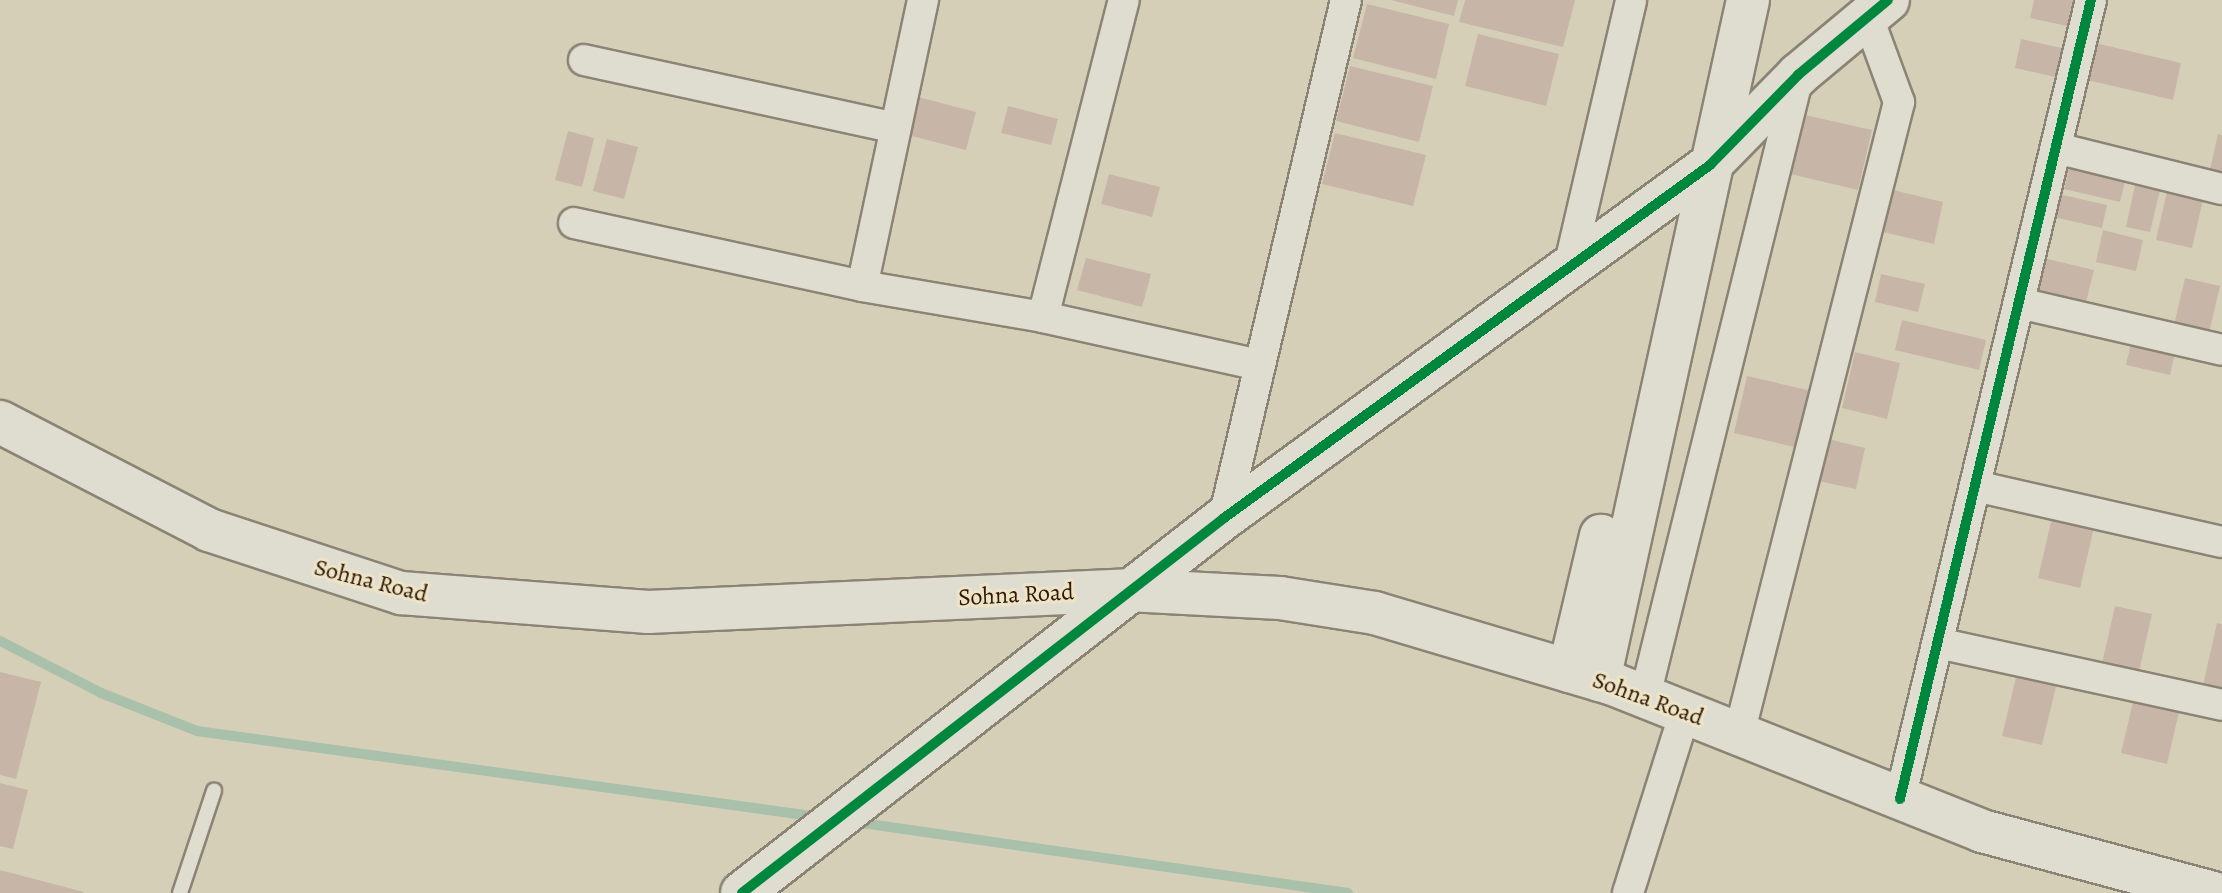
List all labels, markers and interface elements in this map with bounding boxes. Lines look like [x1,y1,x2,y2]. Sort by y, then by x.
street label: Sohna Road [311,553,431,609]
street label: Sohna Road [957,578,1075,612]
street label: Sohna Road [1589,666,1707,732]

